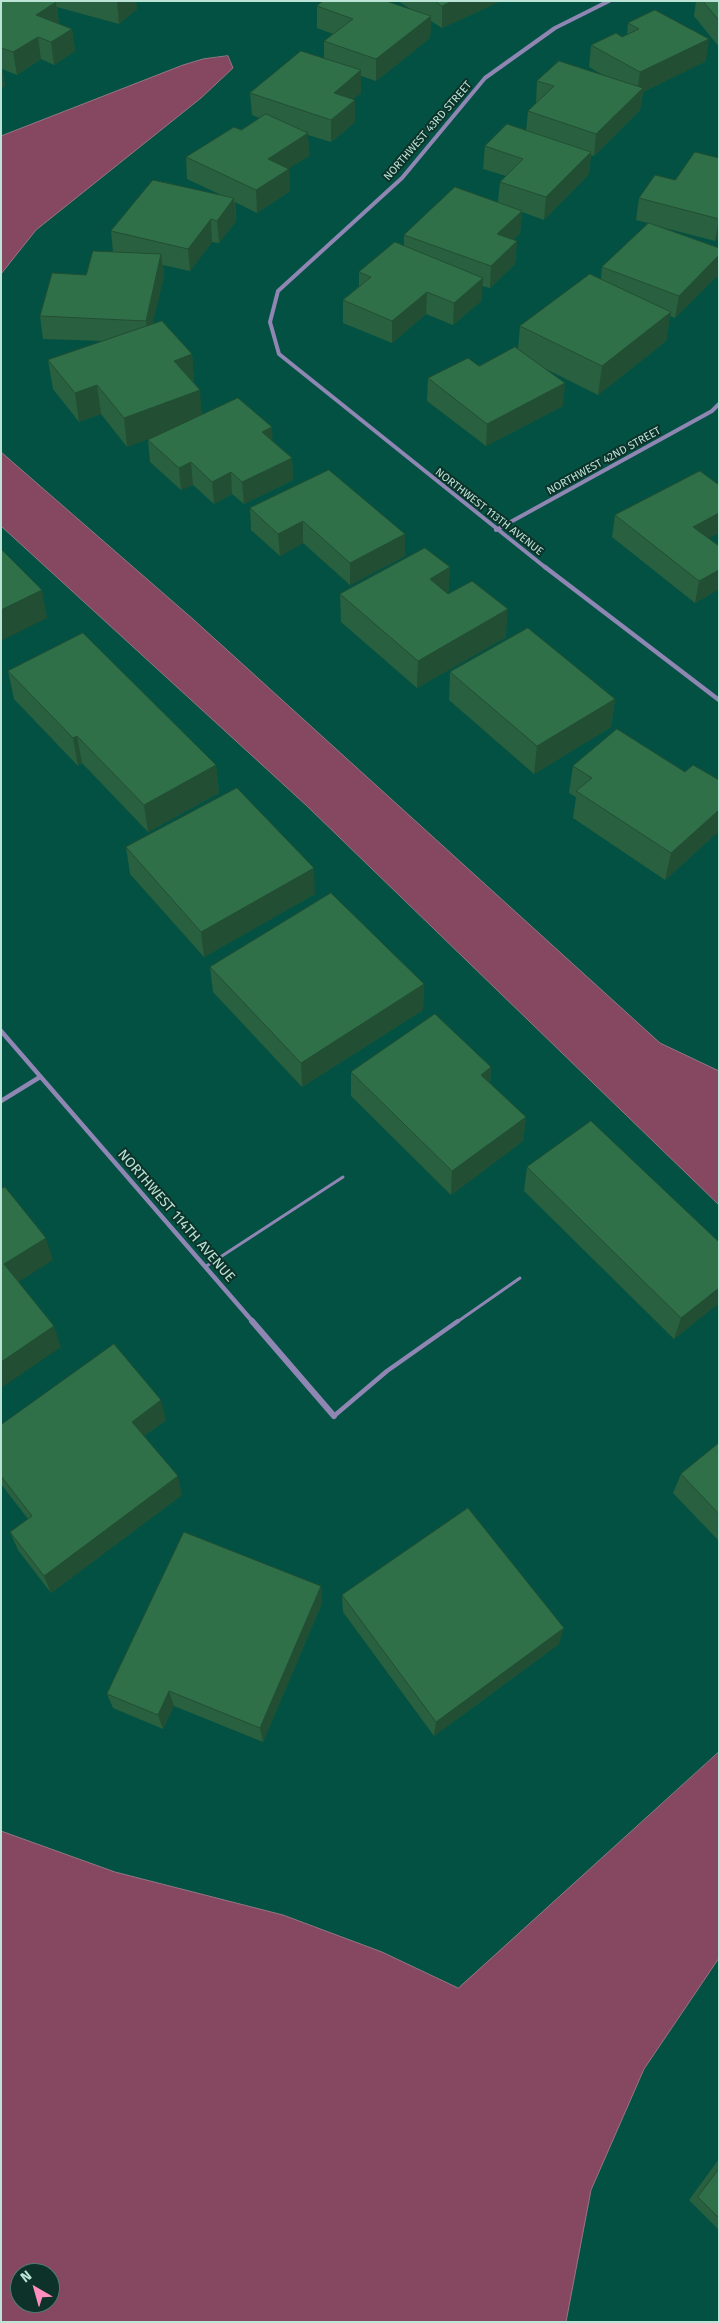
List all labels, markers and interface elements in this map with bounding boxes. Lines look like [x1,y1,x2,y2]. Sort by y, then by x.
street label: NORTHWEST 43RD STREET [381,79,475,183]
street label: NORTHWEST 42ND STREET [545,424,663,498]
street label: NORTHWEST 113TH AVENUE [432,466,546,558]
street label: NORTHWEST 114TH AVENUE [114,1146,238,1286]
north arrow [10,2263,60,2313]
text: N [17,2267,35,2286]

